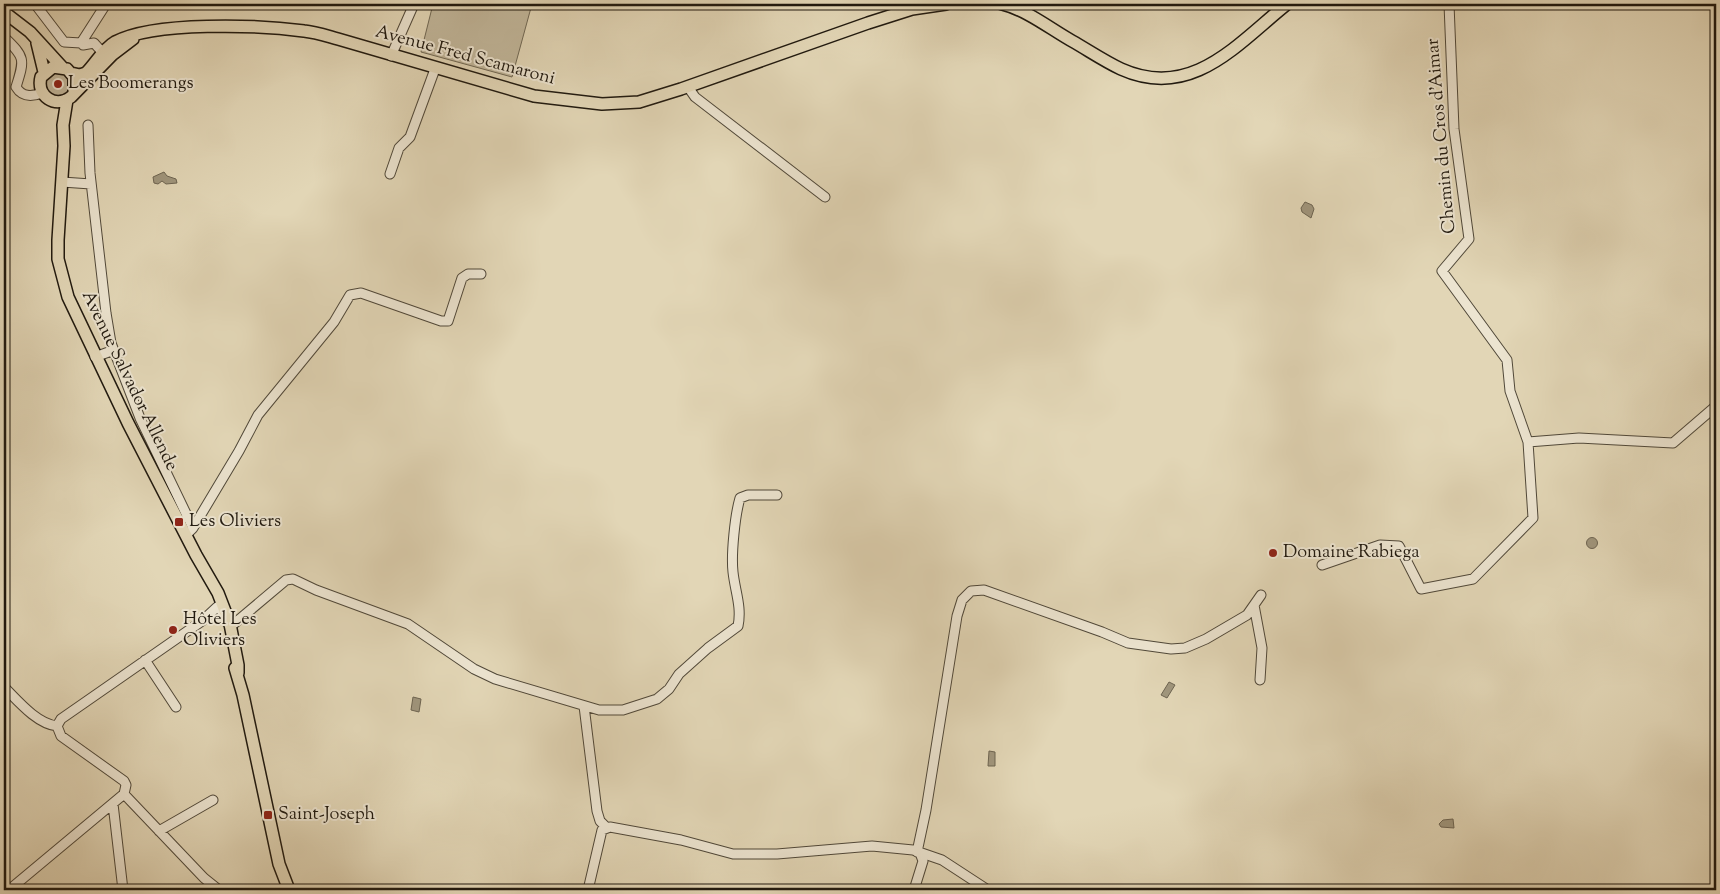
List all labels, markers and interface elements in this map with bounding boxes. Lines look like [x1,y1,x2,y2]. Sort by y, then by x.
street label: Avenue Fred Scamaroni [372,19,558,93]
street label: Chemin du Cros d'Aimar [1420,37,1463,235]
place label: Les Boomerangs [68,71,194,97]
marker: Les Boomerangs [52,78,64,90]
street label: Avenue Salvador Allende [74,287,184,475]
place label: Les Oliviers [189,509,281,535]
marker: Les Oliviers [173,516,185,528]
place label: Domaine Rabiega [1283,540,1419,566]
marker: Domaine Rabiega [1267,547,1279,559]
place label: Hôtel Les Oliviers [183,607,257,654]
marker: Hôtel Les Oliviers [167,624,179,636]
place label: Saint-Joseph [278,802,376,828]
marker: Saint-Joseph [262,809,274,821]

